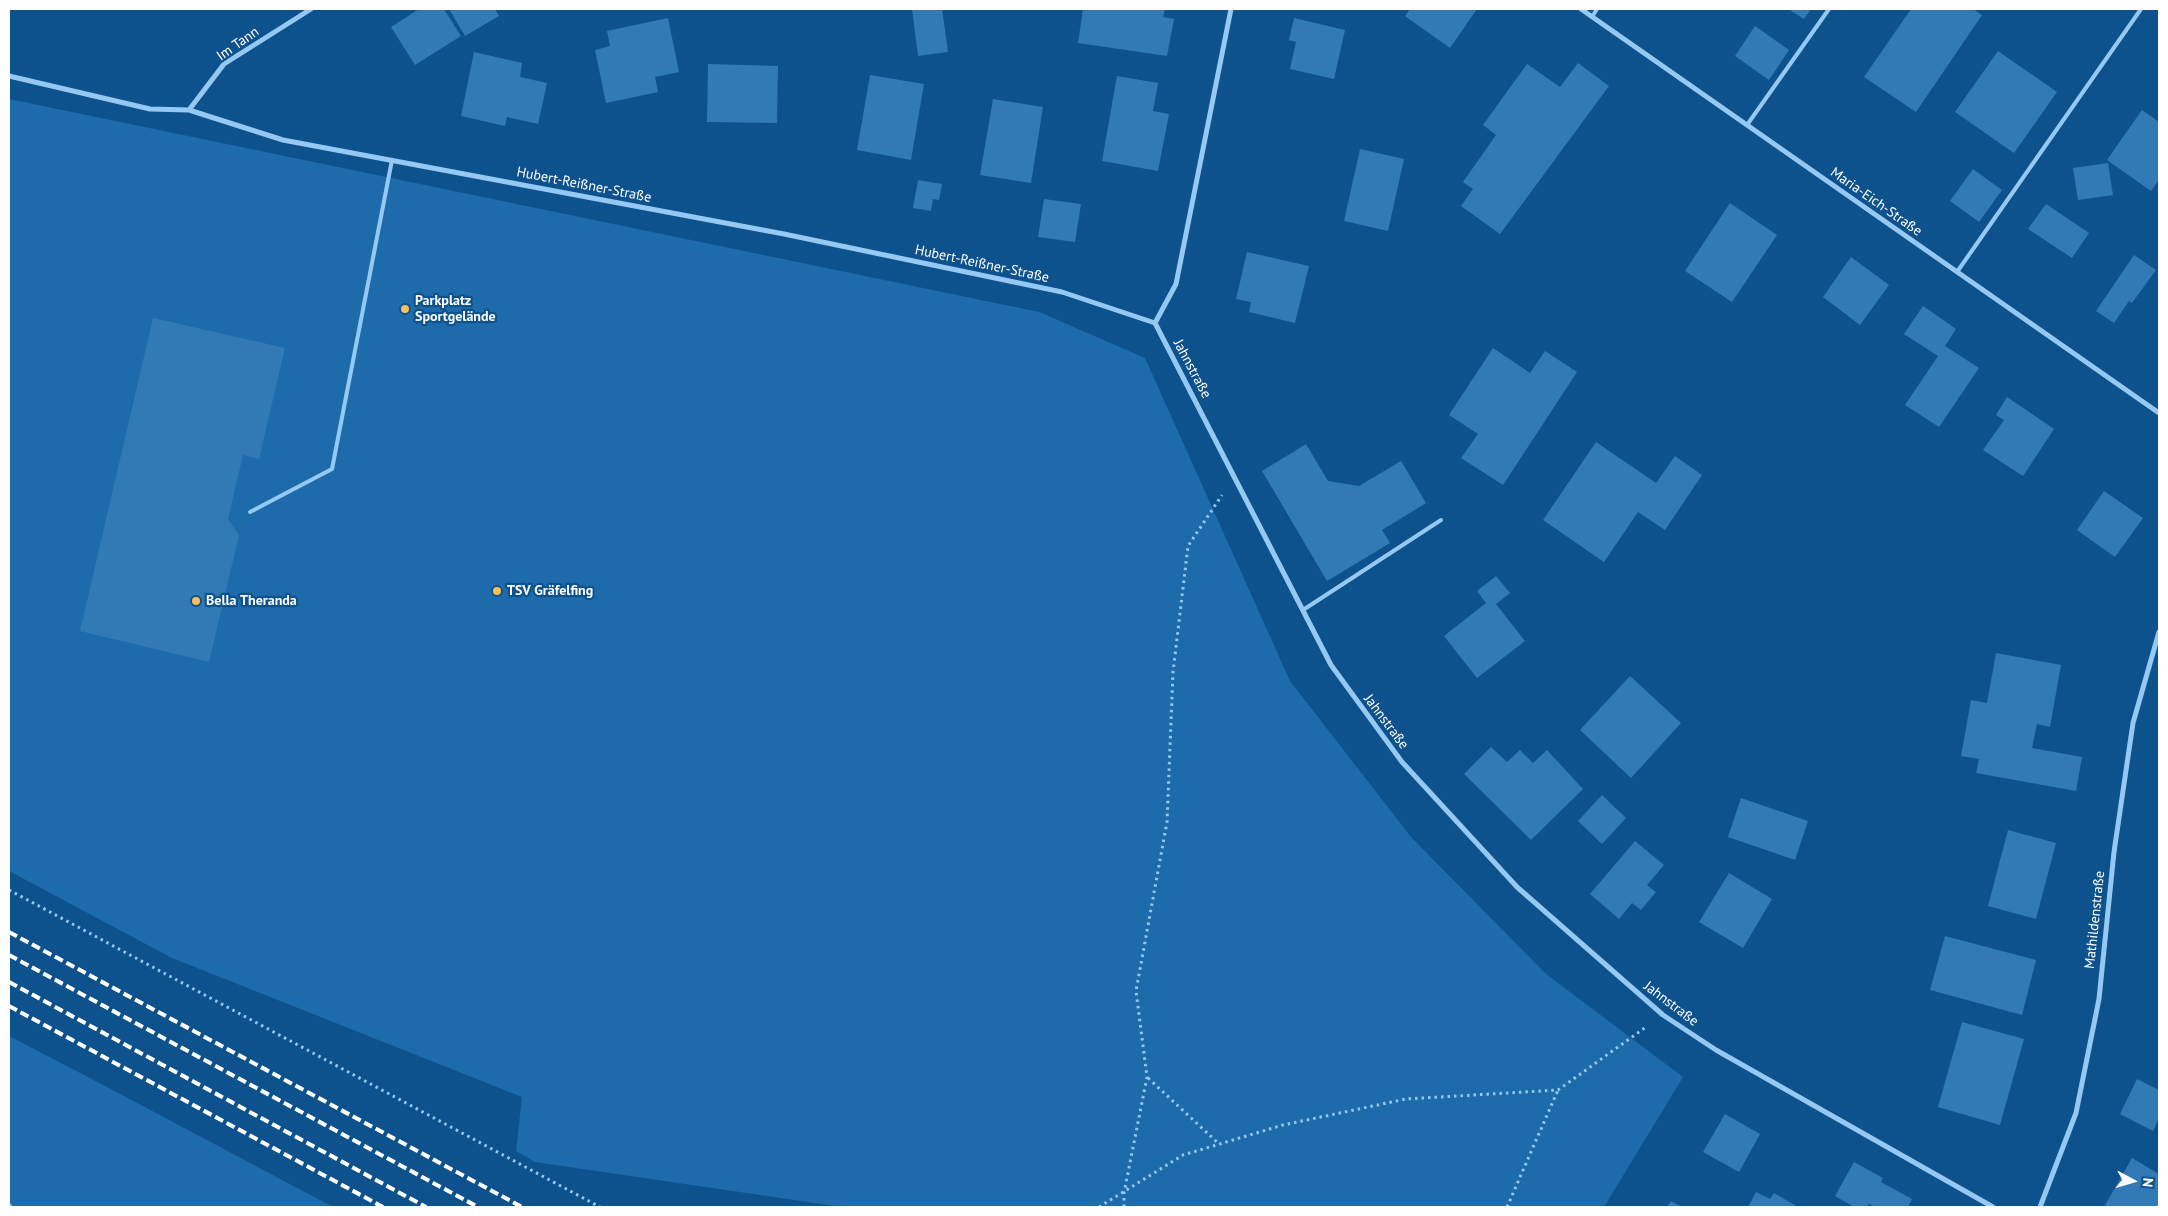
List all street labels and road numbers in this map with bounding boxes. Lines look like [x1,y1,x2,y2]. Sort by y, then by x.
street label: Im Tann [214,23,262,65]
street label: Hubert-Reißner-Straße [515,164,653,206]
street label: Maria-Eich-Straße [1827,164,1925,240]
street label: Hubert-Reißner-Straße [913,242,1051,286]
street label: Jahnstraße [1170,337,1214,401]
street label: Jahnstraße [1360,691,1412,753]
street label: Mathildenstraße [2082,870,2108,970]
street label: Jahnstraße [1640,978,1702,1030]

